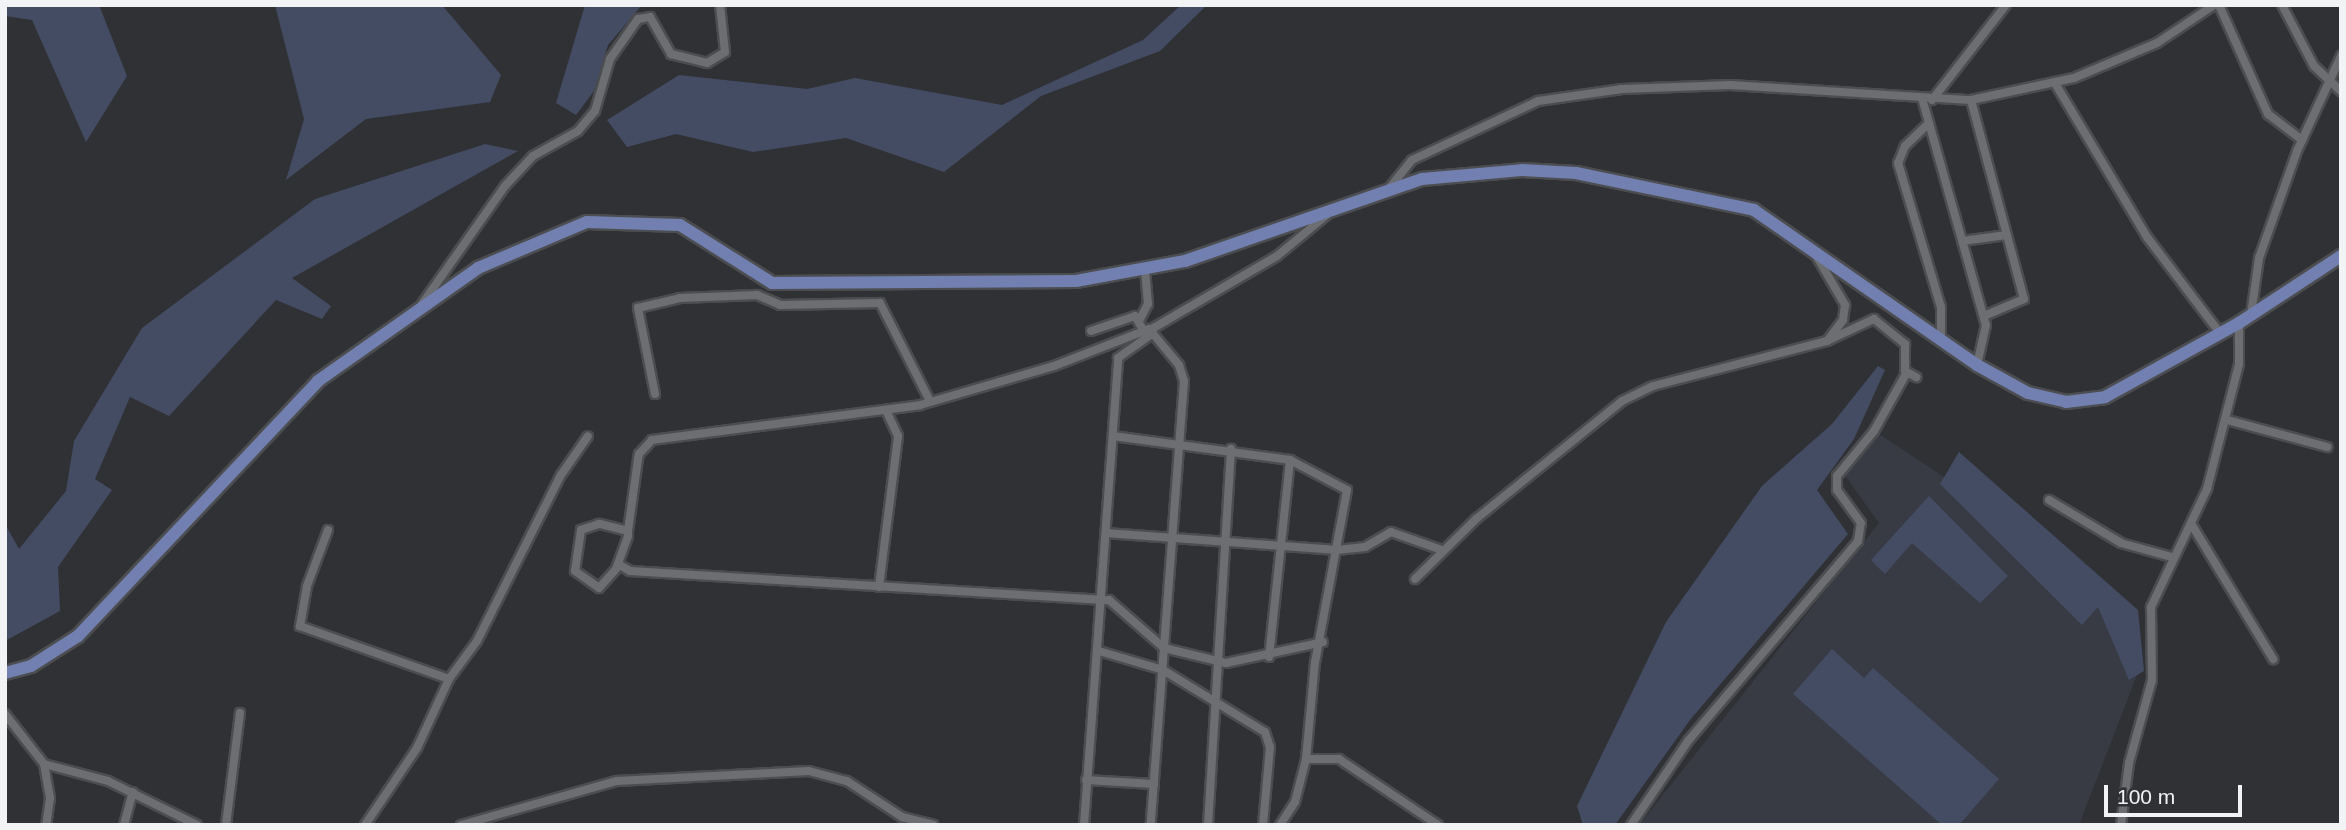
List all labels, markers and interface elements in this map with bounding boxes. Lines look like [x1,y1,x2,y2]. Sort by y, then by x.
scale bar [2108,770,2246,814]
text: 100 m [2117,785,2175,808]

